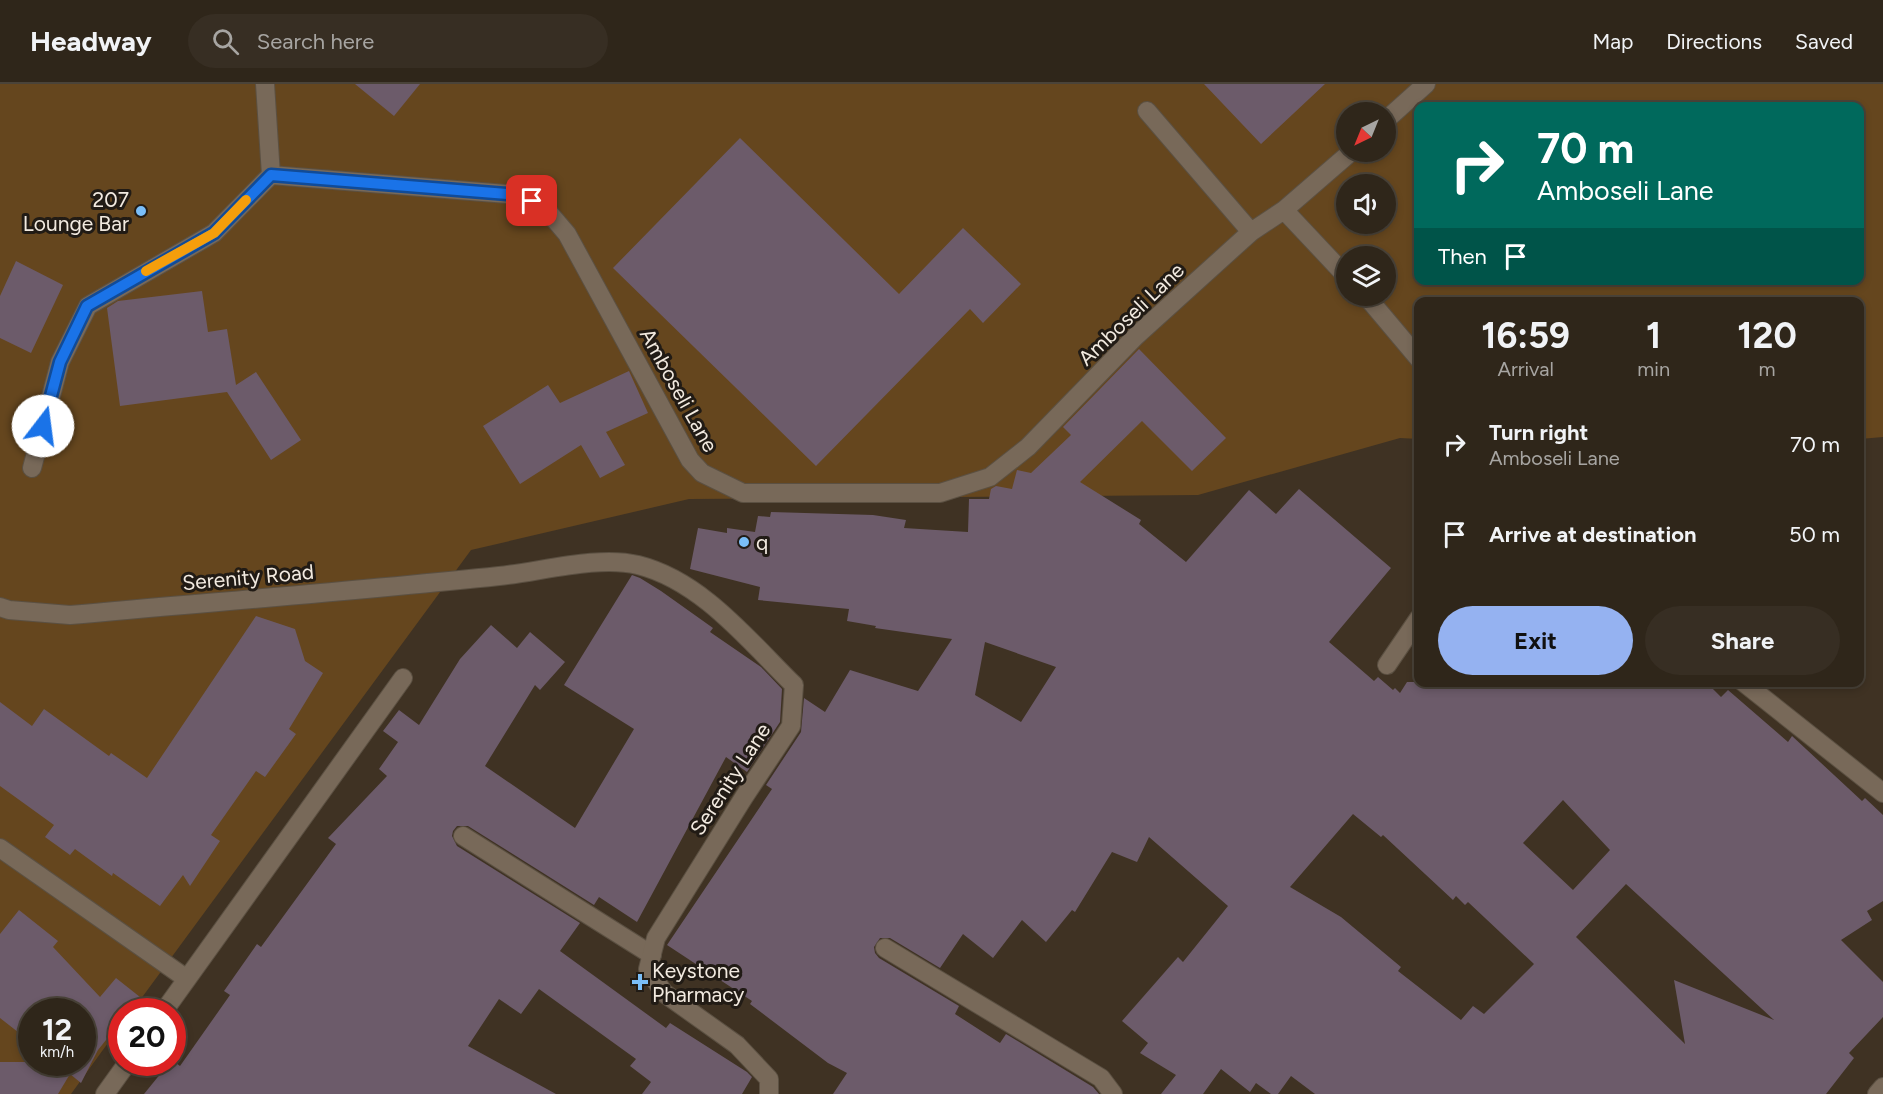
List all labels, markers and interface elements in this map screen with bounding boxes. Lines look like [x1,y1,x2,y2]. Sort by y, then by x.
search box [188,14,608,68]
text: Headway [30,24,152,58]
icon: search [209,25,242,58]
text: Search here [257,28,374,55]
text: Map [1592,29,1633,54]
text: Directions [1666,29,1762,54]
text: Saved [1795,29,1853,54]
north arrow [1336,102,1396,162]
map controls [1336,102,1396,306]
text: 70 m [1537,123,1634,174]
icon: right [1438,126,1516,204]
button: sound [1336,174,1396,234]
text: Amboseli Lane [1537,174,1714,207]
pin [506,175,557,226]
icon: arrive [515,184,548,217]
place label: 207 Lounge Bar [23,187,129,236]
marker: 207 Lounge Bar [134,204,148,218]
icon: arrive [1499,240,1532,273]
text: Then [1438,243,1487,270]
button: layers [1336,246,1396,306]
street label: Amboseli Lane [1073,257,1189,371]
text: 16:59 [1481,314,1570,357]
text: 1 [1646,314,1661,357]
text: 120 [1737,314,1797,357]
street label: Amboseli Lane [635,324,723,456]
text: Arrival [1497,357,1554,381]
text: min [1637,357,1670,381]
text: m [1759,357,1776,381]
position arrow [11,394,75,458]
text: Turn right [1489,419,1588,446]
icon: right [1438,428,1471,461]
text: 70 m [1790,431,1840,458]
text: Amboseli Lane [1489,446,1620,470]
icon: arrive [1438,518,1471,551]
text: Arrive at destination [1489,521,1697,548]
text: 50 m [1789,521,1840,548]
place label: q [756,530,768,555]
marker: q [737,535,751,549]
street label: Serenity Road [181,559,315,595]
button: Exit [1438,606,1633,675]
button: Share [1645,606,1840,675]
street label: Serenity Lane [685,718,775,840]
place label: Keystone Pharmacy [652,958,744,1007]
marker: Keystone Pharmacy [633,975,647,989]
speed limit sign: 20 [108,998,186,1076]
text: 12 [42,1011,72,1048]
text: km/h [40,1043,74,1061]

